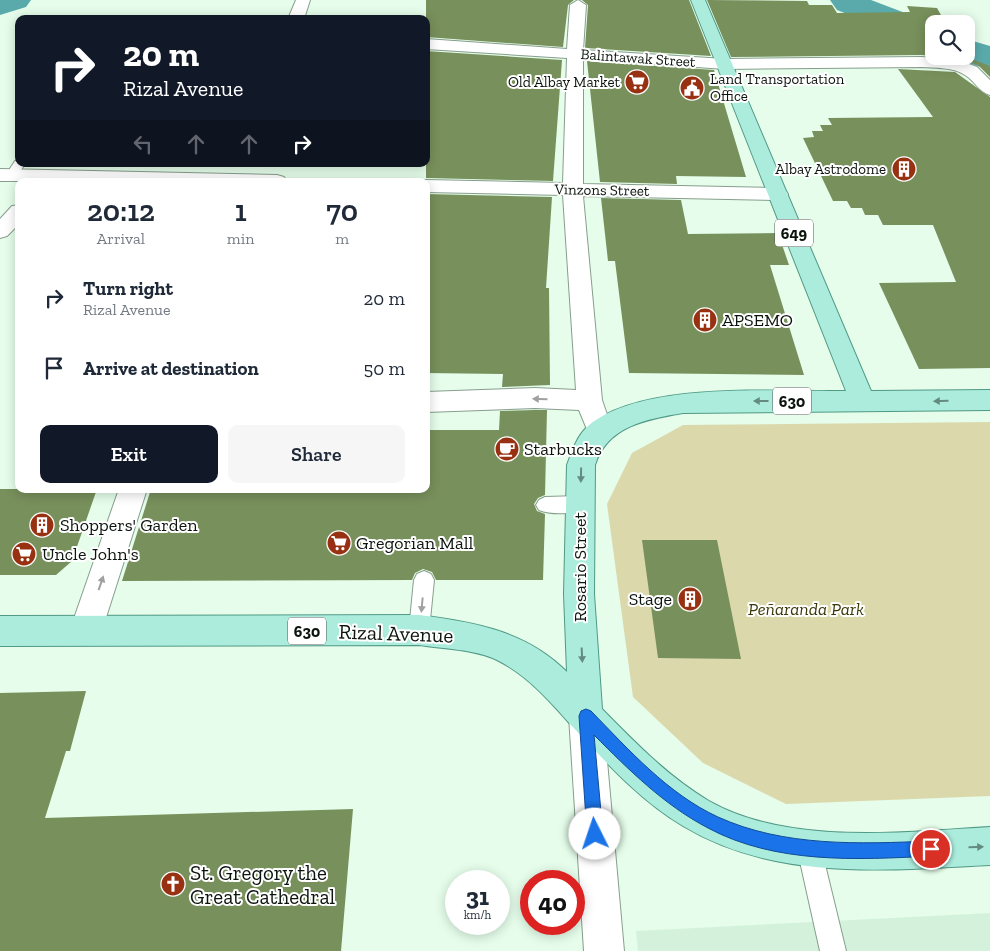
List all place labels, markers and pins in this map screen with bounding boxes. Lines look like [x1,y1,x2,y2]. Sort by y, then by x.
supermarket icon: Old Albay Market [624,69,650,95]
place label: Land Transportation Office [710,70,845,105]
place label: Old Albay Market [508,73,620,91]
public building icon: Land Transportation Office [679,75,705,101]
building icon: Albay Astrodome [891,156,917,182]
place label: Albay Astrodome [775,160,886,178]
building icon: APSEMO [692,307,718,333]
place label: APSEMO [722,309,793,331]
cafe icon: Starbucks [494,436,520,462]
place label: Starbucks [524,438,602,460]
building icon: Shoppers' Garden [29,512,55,538]
place label: Shoppers' Garden [60,514,198,536]
supermarket icon: Gregorian Mall [326,530,352,556]
place label: Gregorian Mall [356,532,473,554]
supermarket icon: Uncle John's [11,541,37,567]
place label: Uncle John's [42,543,139,565]
building icon: Stage [677,586,703,612]
place label: Stage [629,588,672,610]
pin [910,828,952,870]
place label: St. Gregory the Great Cathedral [190,860,336,909]
church icon: St. Gregory the Great Cathedral [160,871,186,897]

